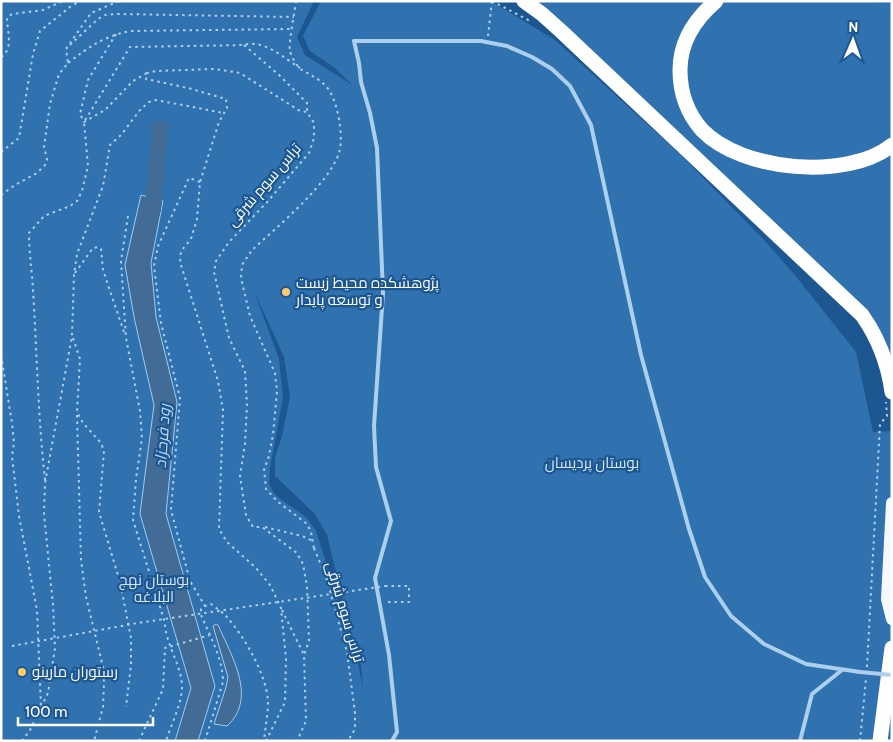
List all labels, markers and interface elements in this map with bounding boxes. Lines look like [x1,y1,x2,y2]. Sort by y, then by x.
north arrow [828,15,878,65]
text: N [848,18,859,36]
street label: تراس سوم شرقی [223,140,306,231]
place label: پژوهشکده محیط زیست و توسعه پایدار [295,274,439,310]
marker: پژوهشکده محیط زیست و توسعه پایدار [280,286,292,298]
water label: رود فرحزاد [151,402,174,469]
park label: بوستان پردیسان [545,454,639,473]
street label: تراس سوم شرقی [321,560,368,665]
park label: بوستان نهج البلاغه [119,571,189,606]
place label: رستوران مارینو [32,663,118,682]
marker: رستوران مارینو [16,666,28,678]
scale bar [18,694,152,726]
text: 100 m [25,703,67,721]

